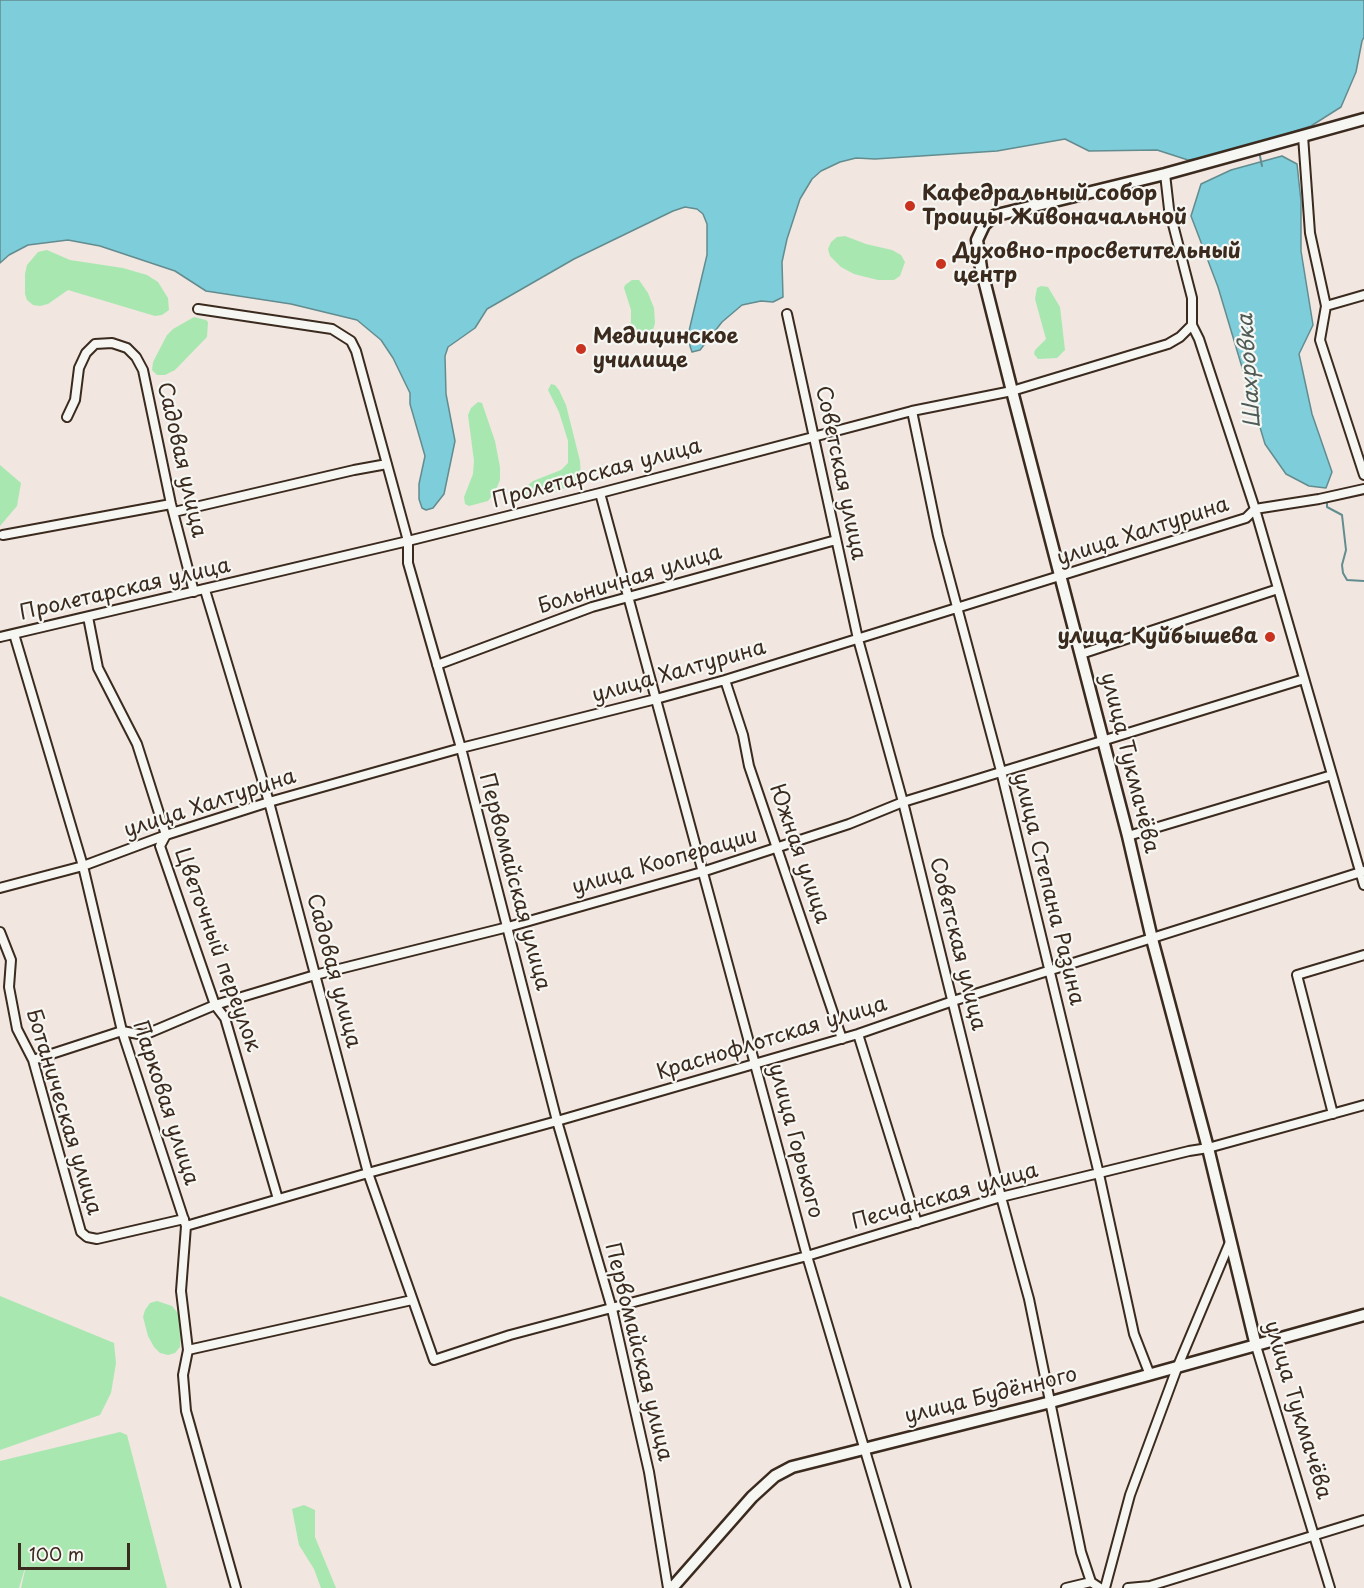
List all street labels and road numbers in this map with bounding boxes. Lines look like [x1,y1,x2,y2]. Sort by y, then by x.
street label: Садовая улица [151,380,211,540]
street label: Советская улица [809,384,871,562]
street label: Пролетарская улица [490,434,704,514]
street label: улица Халтурина [1054,492,1232,572]
street label: Больничная улица [535,540,725,620]
street label: Пролетарская улица [17,553,233,627]
street label: улица Халтурина [589,635,769,709]
street label: улица Тукмачёва [1094,670,1164,856]
street label: улица Халтурина [121,764,299,844]
street label: улица Степана Разина [1007,770,1089,1008]
street label: Первомайская улица [473,771,555,993]
street label: Южная улица [763,781,835,927]
street label: улица Кооперации [569,823,761,901]
street label: Цветочный переулок [168,845,266,1055]
street label: Советская улица [923,855,991,1033]
street label: Садовая улица [300,891,366,1051]
street label: Краснофлотская улица [654,992,890,1086]
street label: Ботаническая улица [20,1006,106,1218]
street label: Парковая улица [126,1017,204,1189]
street label: улица Горького [762,1061,828,1221]
street label: Песчанская улица [849,1158,1041,1236]
street label: Первомайская улица [599,1240,677,1464]
street label: улица Тукмачёва [1258,1318,1336,1502]
street label: улица Будённого [902,1362,1080,1430]

